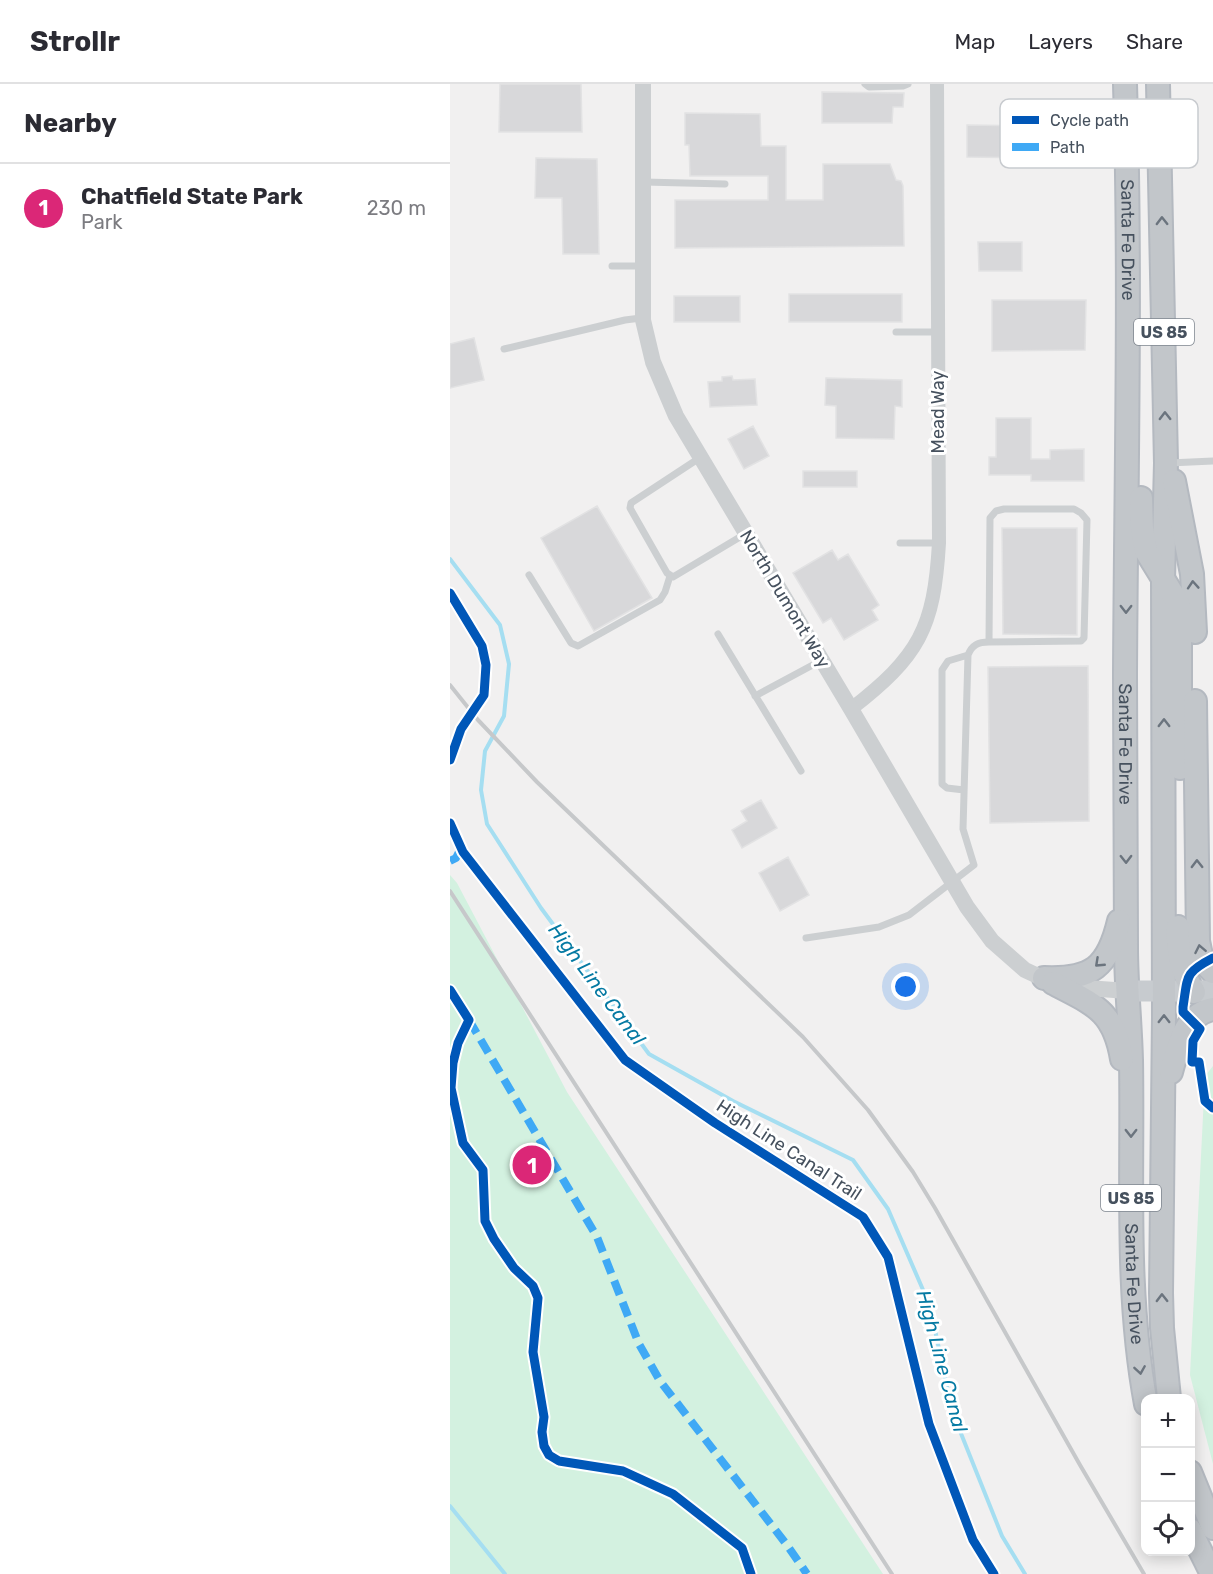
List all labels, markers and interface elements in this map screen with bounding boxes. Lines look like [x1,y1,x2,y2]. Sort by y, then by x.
text: Strollr [30,25,120,58]
text: Map [954,29,995,54]
text: Layers [1028,29,1093,54]
text: Share [1126,29,1183,54]
legend [1000,99,1198,168]
text: Nearby [24,108,117,139]
text: Cycle path [1050,111,1129,130]
text: Path [1050,138,1085,157]
street label: Santa Fe Drive [1116,179,1139,301]
text: Chatfield State Park [81,183,303,210]
text: 1 [39,196,48,220]
text: 230 m [367,196,426,220]
text: Park [81,210,123,234]
one-way arrow [1156,217,1168,226]
road number: US 85 [1134,319,1194,345]
street label: Mead Way [927,371,949,453]
one-way arrow [1159,412,1171,421]
street label: North Dumont Way [735,526,835,672]
one-way arrow [1186,580,1199,589]
one-way arrow [1120,604,1132,613]
street label: Santa Fe Drive [1114,683,1136,805]
one-way arrow [1158,719,1170,728]
one-way arrow [1120,854,1132,863]
one-way arrow [1191,859,1203,868]
water label: High Line Canal [543,918,651,1050]
one-way arrow [1194,945,1207,955]
one-way arrow [1096,956,1106,967]
your location [891,972,920,1001]
one-way arrow [1158,1015,1170,1024]
street label: High Line Canal Trail [712,1095,866,1205]
one-way arrow [1125,1129,1137,1138]
pin: 1 [512,1142,551,1188]
road number: US 85 [1101,1185,1161,1211]
street label: Santa Fe Drive [1120,1223,1148,1345]
water label: High Line Canal [911,1287,973,1436]
one-way arrow [1155,1294,1168,1303]
one-way arrow [1133,1365,1145,1374]
map controls [1141,1394,1195,1556]
button: + [1141,1394,1195,1448]
button: − [1141,1448,1195,1502]
button: locate [1141,1502,1195,1556]

